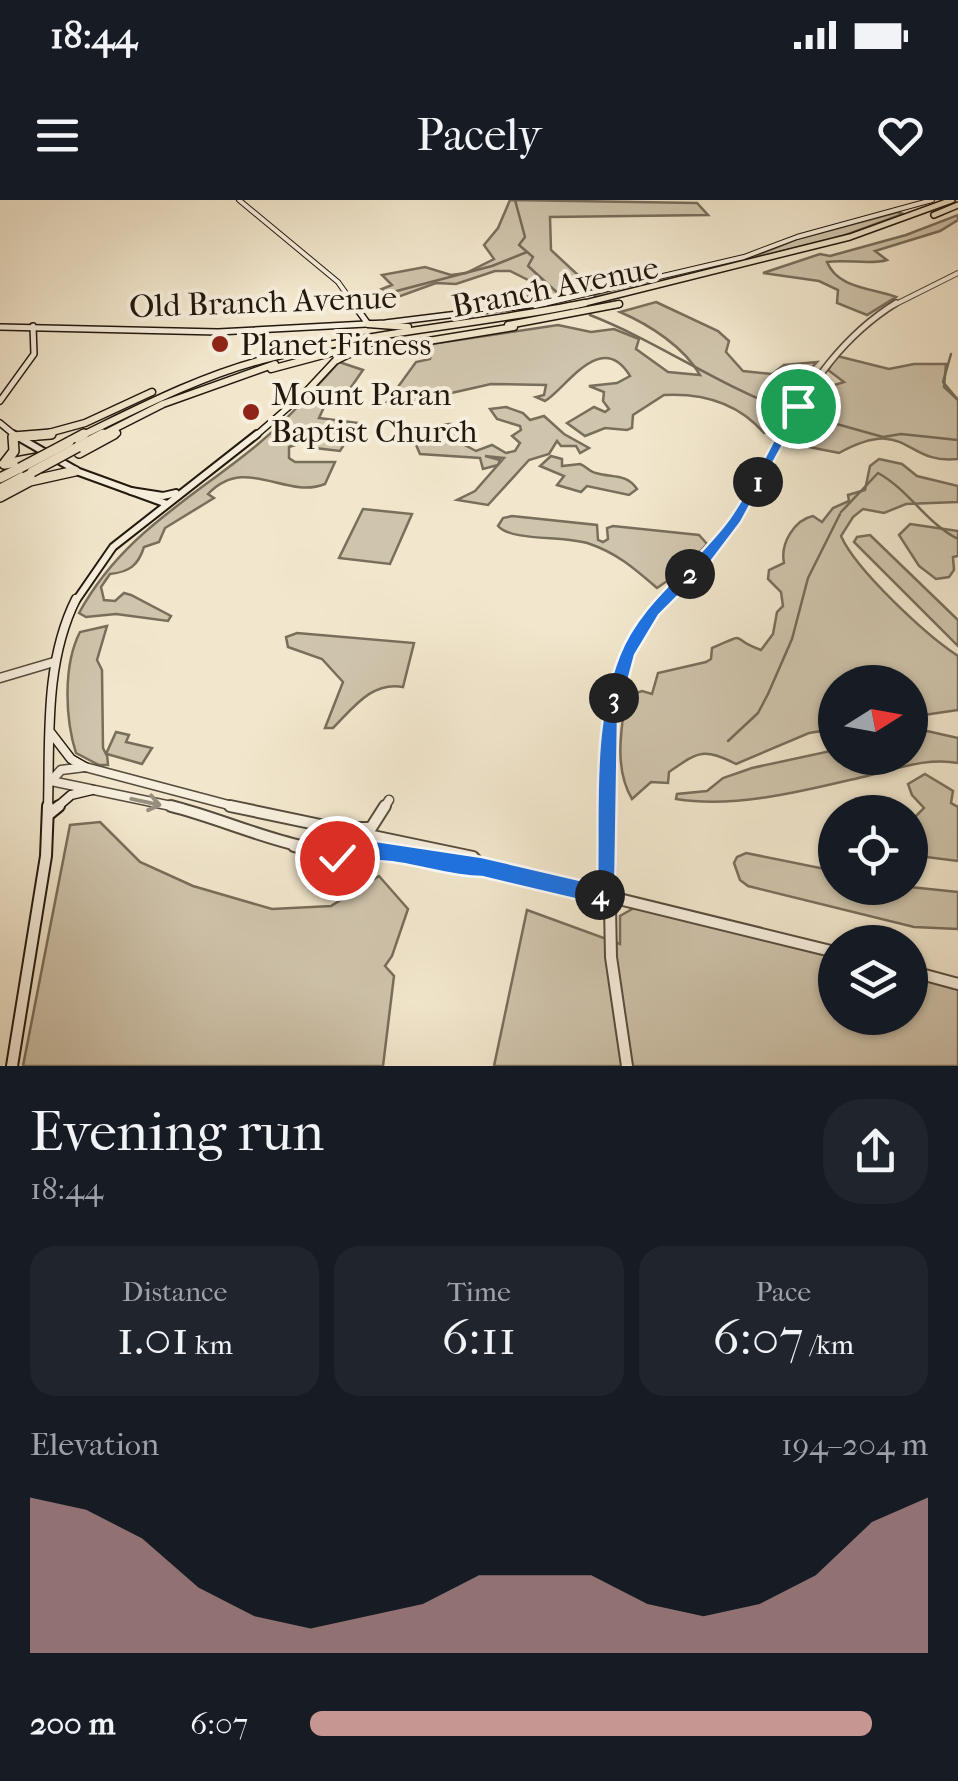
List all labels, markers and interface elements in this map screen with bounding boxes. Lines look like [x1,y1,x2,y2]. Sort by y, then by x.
text: 18:44 [50,13,137,58]
icon: menu [30,108,85,163]
icon: heart [873,108,928,163]
text: Pacely [417,109,541,162]
street label: Branch Avenue [449,249,662,325]
street label: Old Branch Avenue [128,279,398,325]
place label: Planet Fitness [240,326,431,363]
marker: Planet Fitness [209,333,231,355]
pin [756,364,841,449]
place label: Mount Paran Baptist Church [271,376,478,450]
icon: arrive [771,379,826,434]
marker: Mount Paran Baptist Church [240,401,262,423]
pin: 1 [733,457,783,507]
text: 1 [753,465,763,498]
pin: 2 [665,549,715,599]
text: 2 [683,557,697,590]
north arrow [818,665,928,775]
map controls [818,665,928,1035]
pin: 3 [589,673,639,723]
text: 3 [608,681,620,714]
one-way arrow [129,793,161,812]
button: locate [818,795,928,905]
pin [295,816,380,901]
icon: check [310,831,365,886]
pin: 4 [575,870,625,920]
text: 4 [592,878,608,911]
button: layers [818,925,928,1035]
button: share [823,1099,928,1204]
text: Evening run [30,1100,324,1164]
text: 18:44 [30,1170,103,1207]
text: Distance [122,1275,227,1308]
text: Time [447,1275,511,1308]
text: Pace [755,1275,811,1308]
text: 1.01 [117,1308,189,1367]
text: 6:11 [442,1308,516,1367]
text: 6:07 [713,1308,804,1367]
text: km [189,1328,233,1361]
text: /km [804,1328,854,1361]
text: Elevation [30,1426,159,1463]
text: 194–204 m [781,1426,928,1463]
text: 200 m [30,1705,115,1742]
text: 6:07 [190,1705,248,1742]

